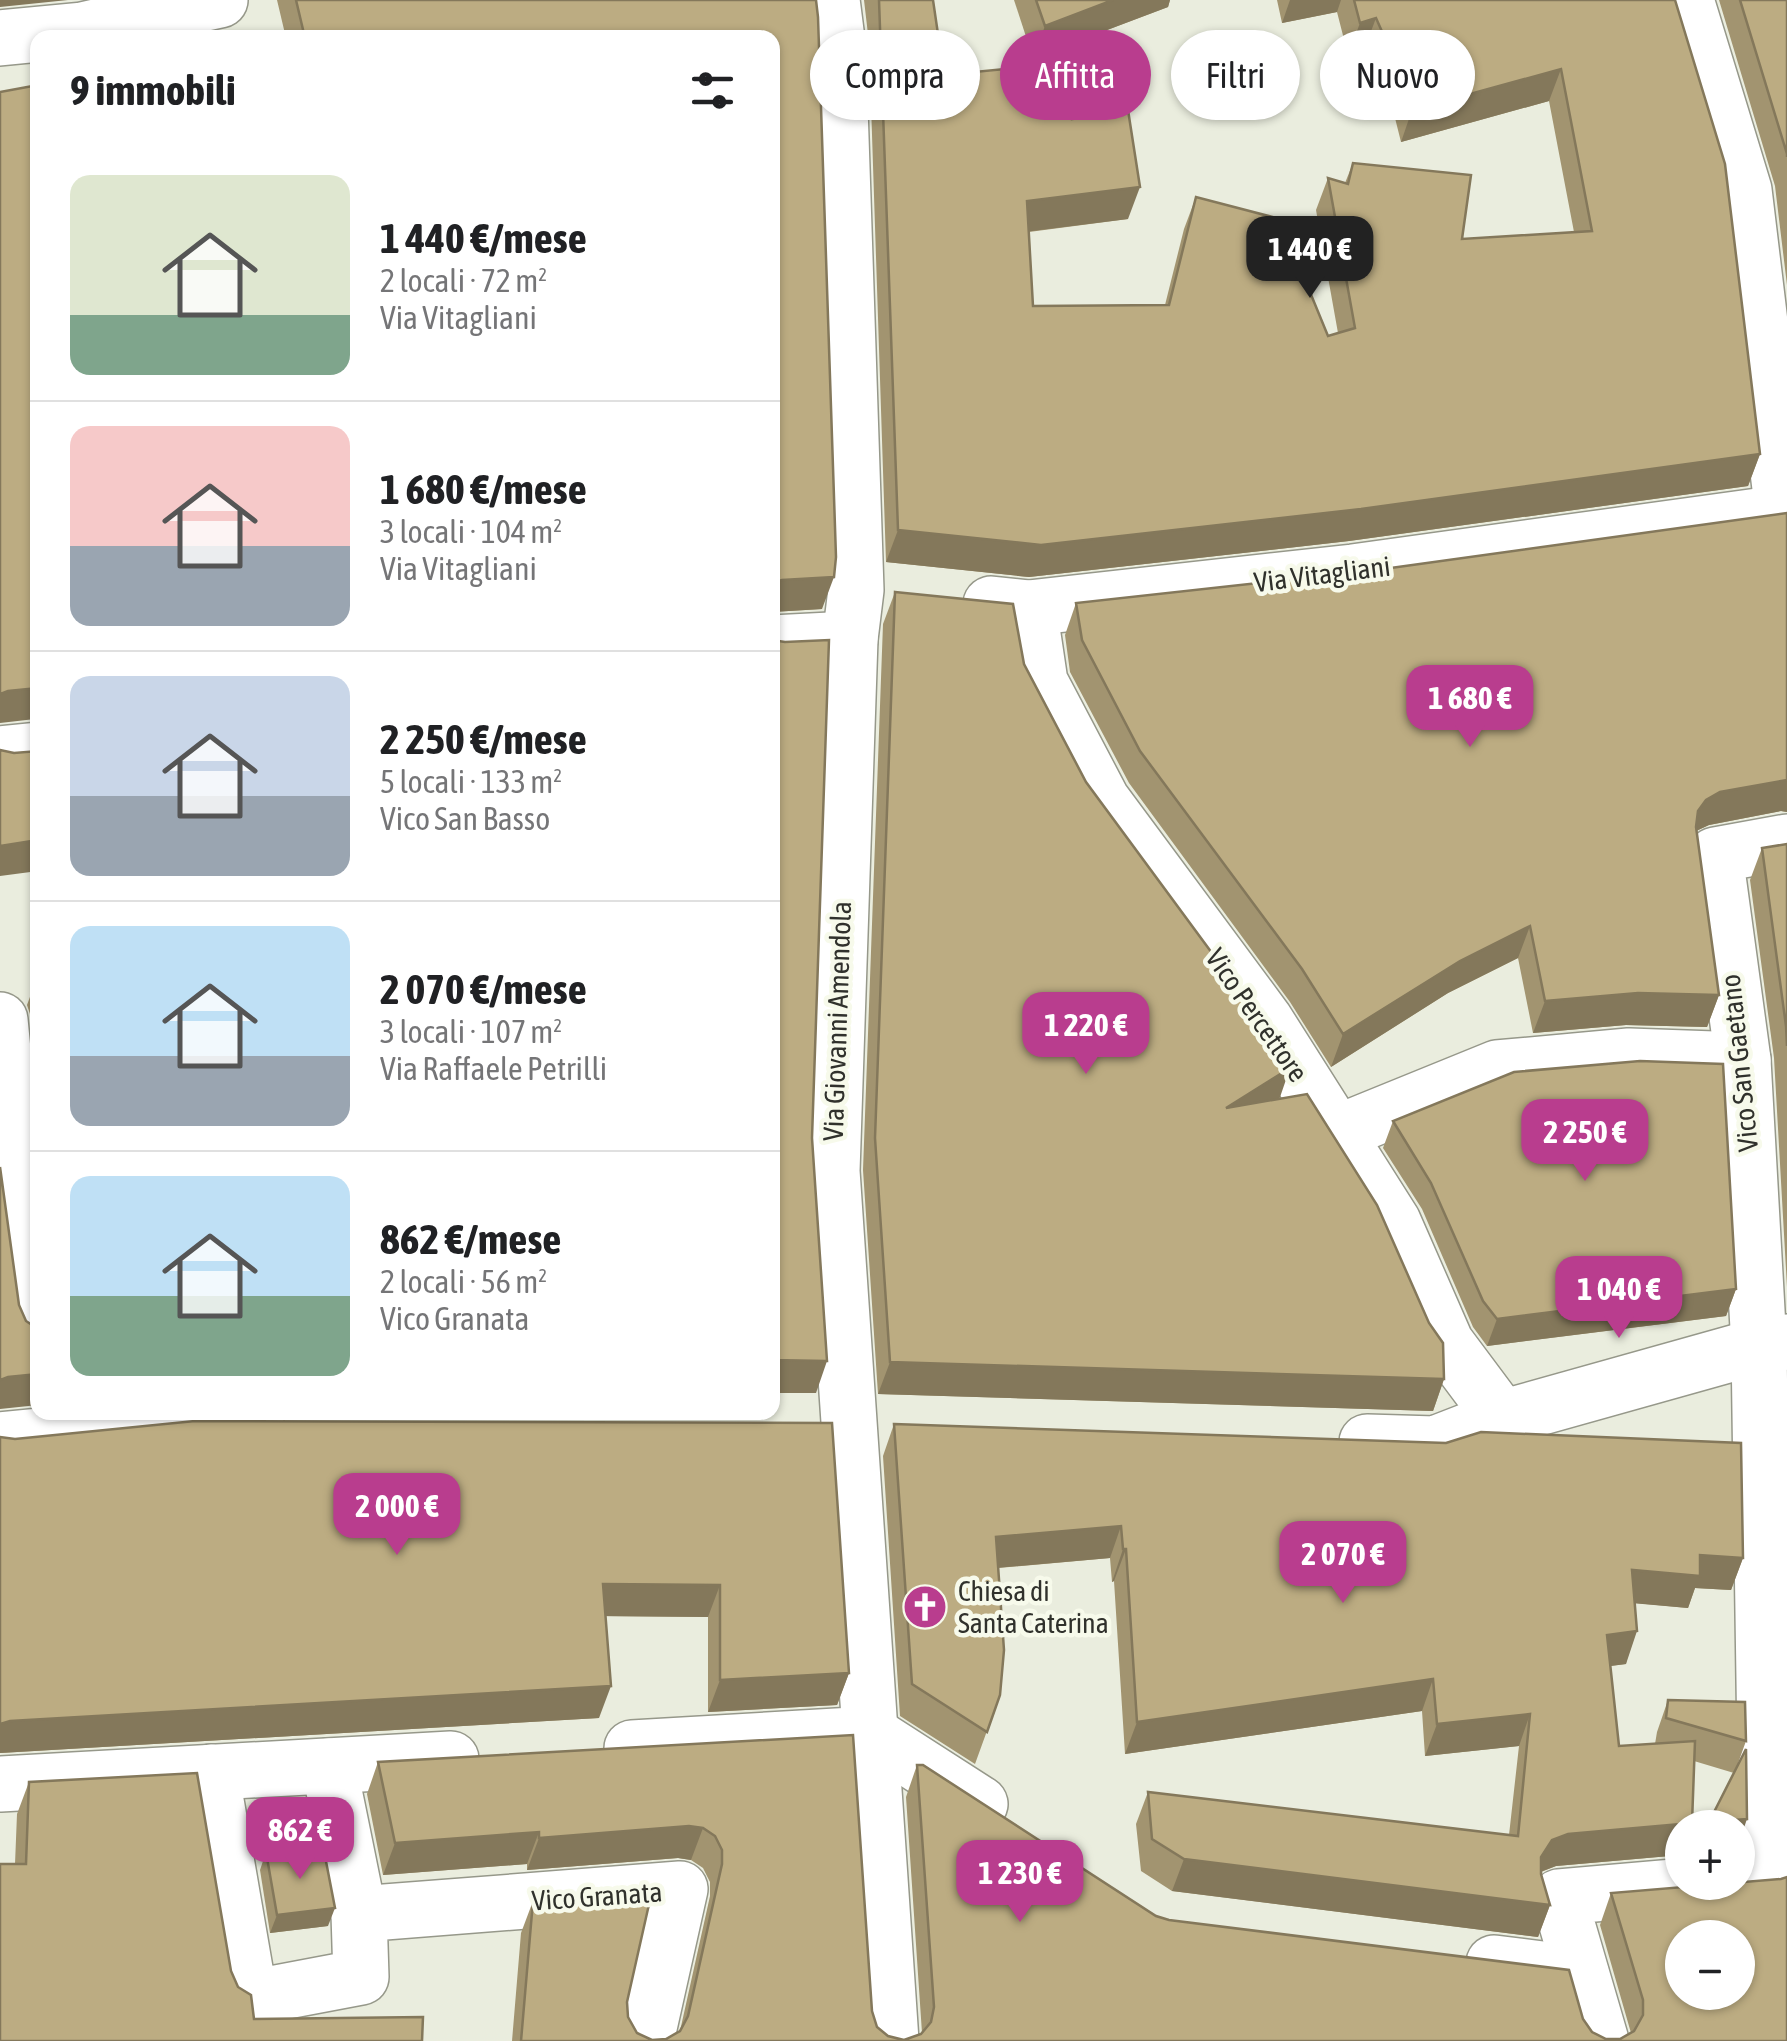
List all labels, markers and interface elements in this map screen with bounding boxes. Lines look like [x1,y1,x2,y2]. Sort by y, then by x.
chip: Compra [810,30,980,120]
chip: Affitta [1000,30,1151,120]
chip: Filtri [1171,30,1300,120]
chip: Nuovo [1320,30,1475,120]
icon: filters [685,63,740,118]
text: 9 immobili [70,66,236,114]
text: 1 440 €/mese [380,214,587,262]
icon: home [150,215,270,335]
pin: 1 440 € [1218,216,1402,301]
text: 1 440 € [1268,230,1352,267]
text: 2 locali · 72 m² [380,262,547,299]
text: Via Vitagliani [380,299,537,336]
text: 1 680 €/mese [380,465,587,513]
icon: home [150,466,270,586]
text: 3 locali · 104 m² [380,513,562,550]
text: Via Vitagliani [380,550,537,587]
street label: Via Vitagliani [1252,550,1392,598]
pin: 1 680 € [1378,665,1562,750]
text: 1 680 € [1428,679,1512,716]
text: 2 250 €/mese [380,715,587,763]
icon: home [150,716,270,836]
text: 5 locali · 133 m² [380,763,562,800]
text: Vico San Basso [380,800,550,837]
street label: Via Giovanni Amendola [817,901,857,1141]
street label: Vico Percettore [1199,942,1315,1088]
text: 2 070 €/mese [380,965,587,1013]
icon: home [150,966,270,1086]
street label: Vico San Gaetano [1714,973,1764,1153]
pin: 1 220 € [994,992,1178,1077]
text: 1 220 € [1044,1006,1128,1043]
text: 3 locali · 107 m² [380,1013,562,1050]
text: Via Raffaele Petrilli [380,1050,607,1087]
pin: 2 250 € [1493,1099,1677,1184]
text: 2 250 € [1543,1113,1627,1150]
text: 862 €/mese [380,1215,561,1263]
icon: home [150,1216,270,1336]
pin: 1 040 € [1527,1256,1711,1341]
text: 2 locali · 56 m² [380,1263,547,1300]
text: 1 040 € [1577,1270,1661,1307]
text: Vico Granata [380,1300,529,1337]
pin: 2 000 € [305,1473,489,1558]
text: 2 000 € [355,1487,439,1524]
pin: 2 070 € [1251,1521,1435,1606]
text: 2 070 € [1301,1535,1385,1572]
place label: Chiesa di Santa Caterina [958,1575,1109,1639]
church icon: Chiesa di Santa Caterina [902,1584,948,1630]
pin: 862 € [230,1797,370,1882]
map controls [1665,1810,1755,2010]
button: + [1665,1810,1755,1900]
text: 862 € [268,1811,332,1848]
pin: 1 230 € [928,1840,1112,1925]
text: 1 230 € [978,1854,1062,1891]
street label: Vico Granata [531,1875,663,1917]
button: − [1665,1920,1755,2010]

